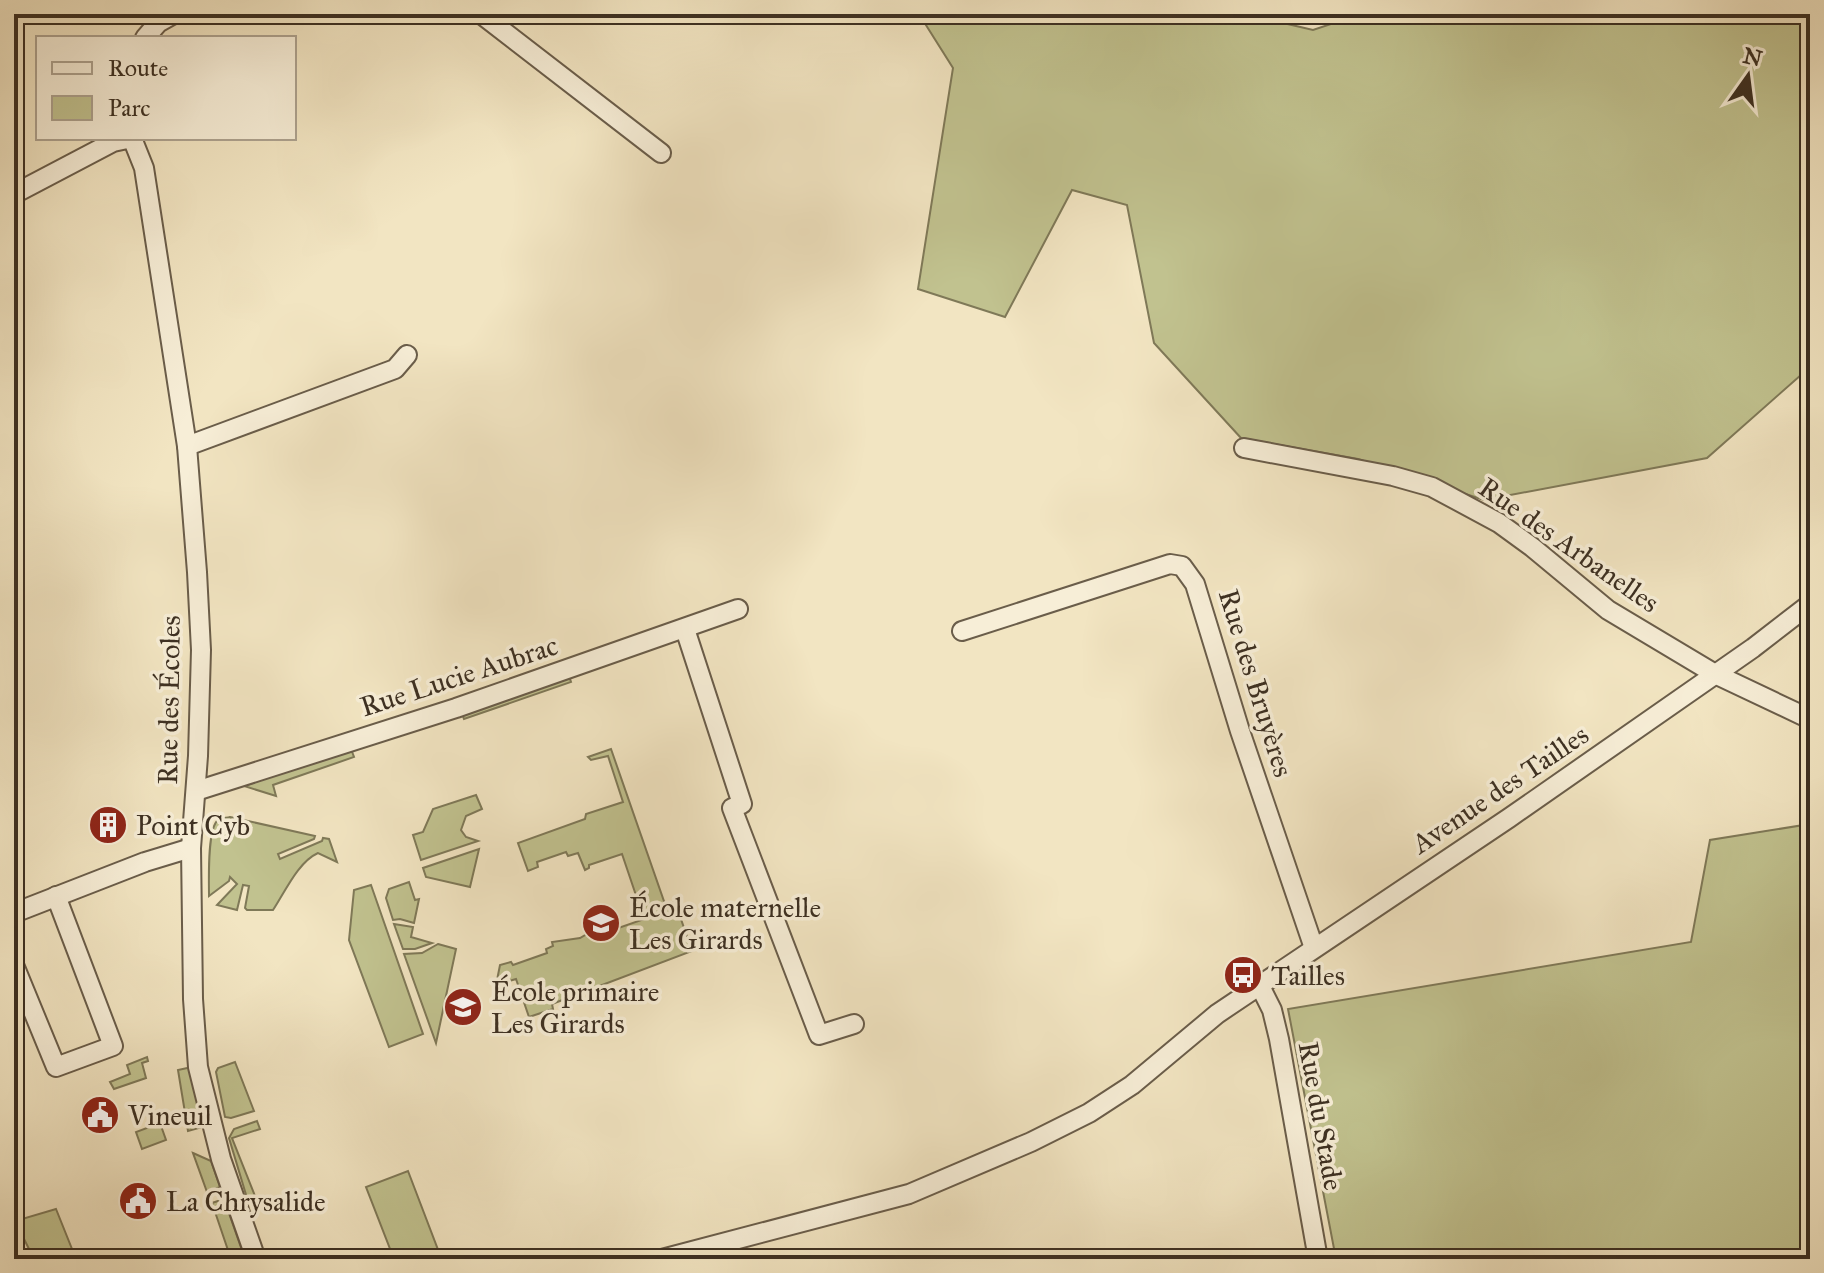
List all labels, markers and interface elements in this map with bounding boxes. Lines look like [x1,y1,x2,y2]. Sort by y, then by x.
legend [36,36,296,140]
north arrow [1708,36,1788,116]
text: N [1740,42,1765,73]
text: Route [108,53,168,83]
text: Parc [108,93,150,123]
street label: Rue des Arbanelles [1472,470,1666,620]
street label: Rue des Bruyères [1211,585,1301,781]
street label: Rue des Écoles [150,615,188,785]
street label: Rue Lucie Aubrac [356,628,562,724]
street label: Avenue des Tailles [1404,717,1595,862]
building icon: Point Cyb [87,804,129,846]
place label: Point Cyb [136,808,250,843]
place label: École maternelle Les Girards [629,890,821,957]
school or university icon: École maternelle Les Girards [580,902,622,944]
bus stop icon: Tailles [1222,954,1264,996]
place label: Tailles [1271,958,1345,993]
place label: École primaire Les Girards [491,974,659,1041]
school or university icon: École primaire Les Girards [442,986,484,1028]
street label: Rue du Stade [1291,1039,1351,1193]
public building icon: Vineuil [79,1094,121,1136]
place label: Vineuil [127,1098,213,1133]
public building icon: La Chrysalide [117,1180,159,1222]
place label: La Chrysalide [166,1184,326,1219]

